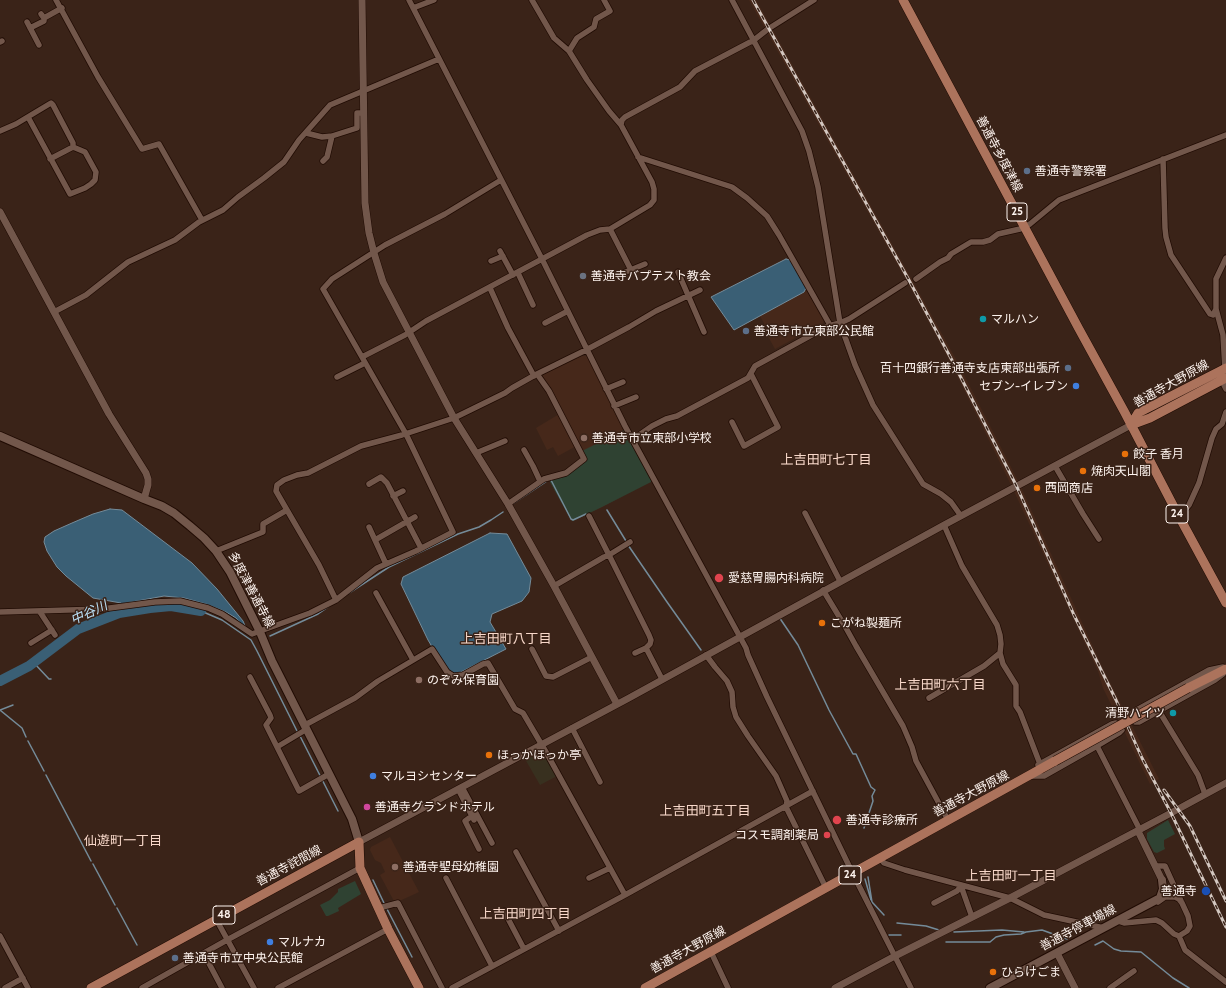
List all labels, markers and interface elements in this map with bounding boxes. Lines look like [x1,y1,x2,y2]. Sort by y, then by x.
street label: 善通寺多度津線 [973,114,1025,194]
place label: 善通寺警察署 [1035,164,1107,178]
marker: 善通寺警察署 [1022,166,1032,176]
road number: 25 [1007,203,1027,221]
place label: 善通寺バプテスト教会 [591,269,711,283]
marker: 善通寺バプテスト教会 [578,271,588,281]
place label: マルハン [991,312,1039,326]
marker: マルハン [978,314,988,324]
place label: 善通寺市立東部公民館 [754,324,874,338]
marker: 善通寺市立東部公民館 [741,326,751,336]
street label: 善通寺大野原線 [1131,357,1211,411]
place label: 百十四銀行善通寺支店東部出張所 [880,361,1060,375]
marker: 百十四銀行善通寺支店東部出張所 [1063,363,1073,373]
place label: セブン-イレブン [979,379,1068,393]
marker: セブン-イレブン [1071,381,1081,391]
place label: 善通寺市立東部小学校 [592,431,712,445]
marker: 善通寺市立東部小学校 [579,433,589,443]
place label: 餃子 香月 [1133,447,1184,461]
marker: 餃子 香月 [1120,449,1130,459]
district label: 上吉田町七丁目 [781,452,871,468]
place label: 焼肉天山閣 [1091,464,1151,478]
marker: 焼肉天山閣 [1078,466,1088,476]
place label: 西岡商店 [1045,481,1093,495]
marker: 西岡商店 [1032,483,1042,493]
road number: 24 [1166,505,1188,523]
street label: 多度津善通寺線 [225,550,277,630]
place label: 愛慈胃腸内科病院 [728,571,824,585]
marker: 愛慈胃腸内科病院 [713,572,725,584]
water label: 中谷川 [68,598,110,628]
place label: こがね製麺所 [830,616,902,630]
marker: こがね製麺所 [817,618,827,628]
district label: 上吉田町八丁目 [461,631,551,647]
place label: のぞみ保育園 [427,673,499,687]
marker: のぞみ保育園 [414,675,424,685]
district label: 上吉田町六丁目 [895,677,985,693]
place label: 清野ハイツ [1105,706,1165,720]
marker: 清野ハイツ [1168,708,1178,718]
place label: ほっかほっか亭 [497,748,581,762]
marker: ほっかほっか亭 [484,750,494,760]
street label: 善通寺大野原線 [931,768,1011,820]
place label: マルヨシセンター [381,769,477,783]
marker: マルヨシセンター [368,771,378,781]
place label: 善通寺グランドホテル [375,800,495,814]
marker: 善通寺グランドホテル [362,802,372,812]
district label: 上吉田町五丁目 [660,803,750,819]
place label: 善通寺診療所 [846,813,918,827]
marker: 善通寺診療所 [831,814,843,826]
place label: コスモ調剤薬局 [735,828,819,842]
marker: コスモ調剤薬局 [822,830,832,840]
district label: 仙遊町一丁目 [84,833,162,849]
street label: 善通寺詫間線 [254,843,324,889]
place label: 善通寺聖母幼稚園 [403,860,499,874]
marker: 善通寺聖母幼稚園 [390,862,400,872]
road number: 24 [839,866,861,884]
district label: 上吉田町一丁目 [966,868,1056,884]
place label: 善通寺 [1161,884,1197,898]
marker: 善通寺 [1200,885,1212,897]
street label: 善通寺停車場線 [1038,902,1118,954]
road number: 48 [213,906,235,924]
district label: 上吉田町四丁目 [480,906,570,922]
street label: 善通寺大野原線 [648,923,728,977]
place label: マルナカ [278,935,326,949]
marker: マルナカ [265,937,275,947]
place label: 善通寺市立中央公民館 [183,951,303,965]
marker: 善通寺市立中央公民館 [170,953,180,963]
place label: ひらけごま [1001,965,1061,979]
marker: ひらけごま [988,967,998,977]

